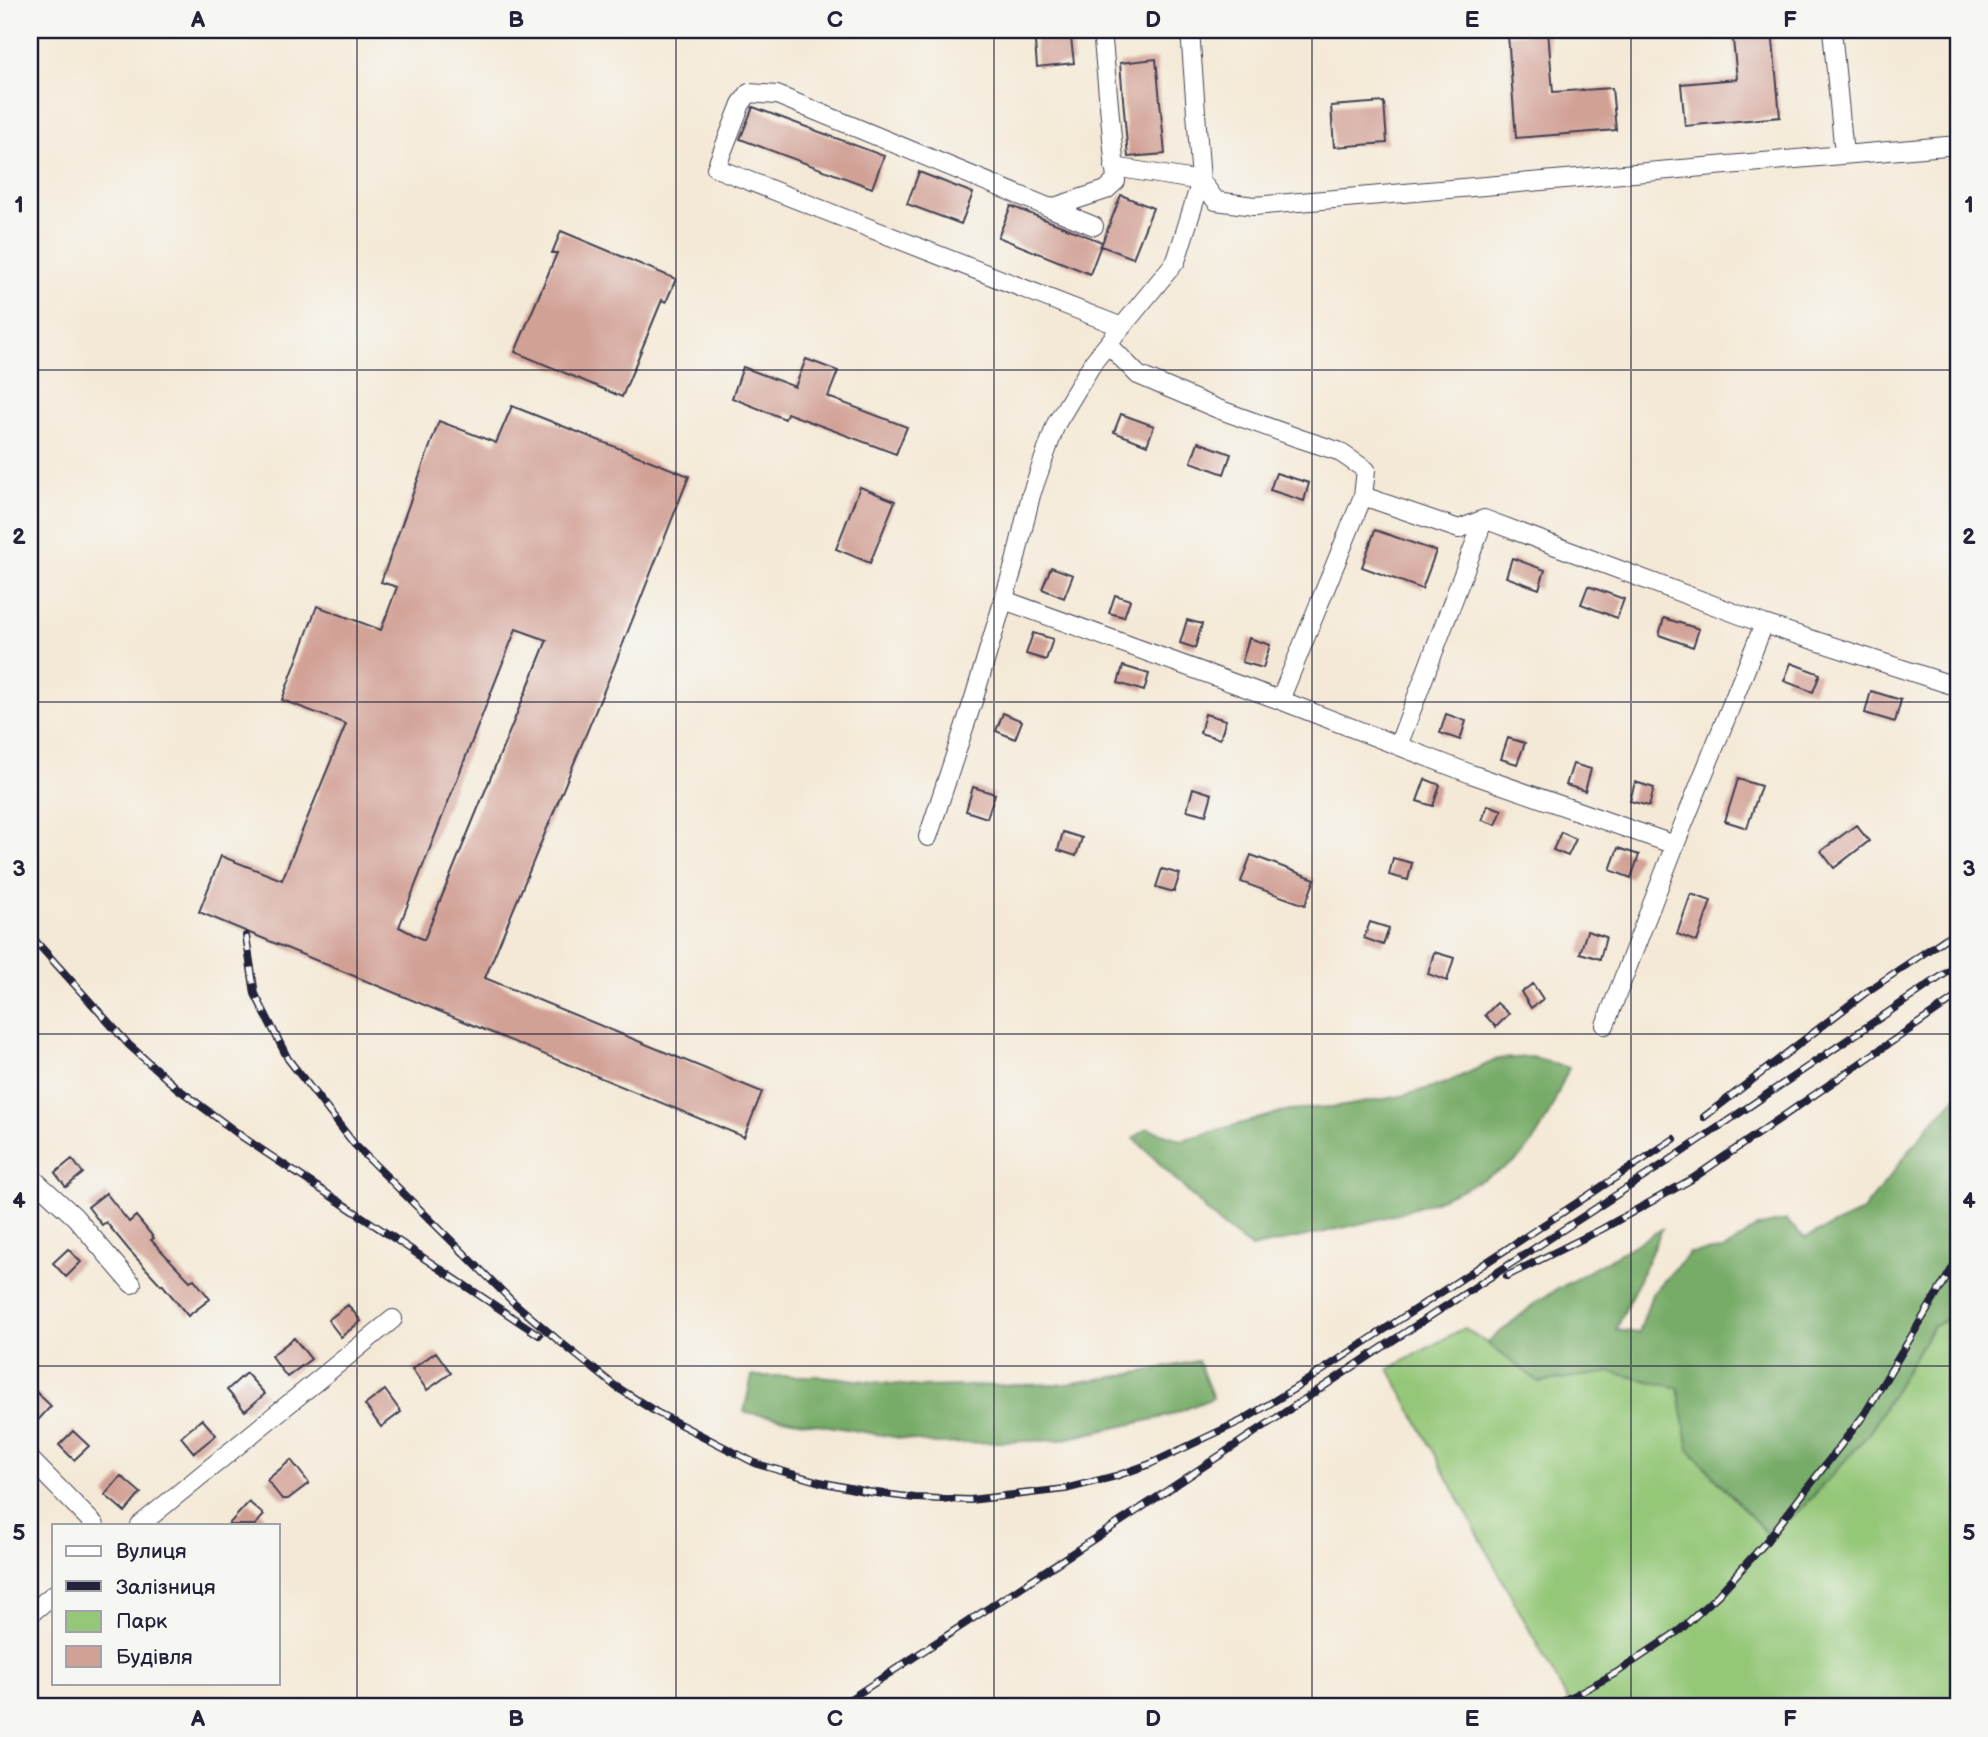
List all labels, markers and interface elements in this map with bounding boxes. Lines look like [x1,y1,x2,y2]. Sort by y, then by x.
text: A [190,6,206,34]
text: B [508,6,524,34]
text: C [827,6,843,34]
text: D [1145,6,1161,34]
text: E [1465,6,1480,34]
text: F [1783,6,1797,34]
text: 1 [14,191,24,219]
text: 1 [1964,191,1974,219]
text: 2 [12,523,26,551]
text: 2 [1962,523,1976,551]
text: 3 [12,855,26,883]
text: 3 [1962,855,1976,883]
text: 4 [12,1187,26,1215]
text: 4 [1962,1187,1976,1215]
text: 5 [12,1519,26,1547]
text: 5 [1962,1519,1976,1547]
legend [52,1524,280,1684]
text: Вулиця [116,1539,187,1564]
text: Залізниця [116,1575,216,1600]
text: Парк [116,1609,167,1634]
text: Будівля [116,1645,193,1670]
text: A [190,1705,206,1733]
text: B [508,1705,524,1733]
text: C [827,1705,843,1733]
text: D [1145,1705,1161,1733]
text: E [1465,1705,1480,1733]
text: F [1783,1705,1797,1733]

